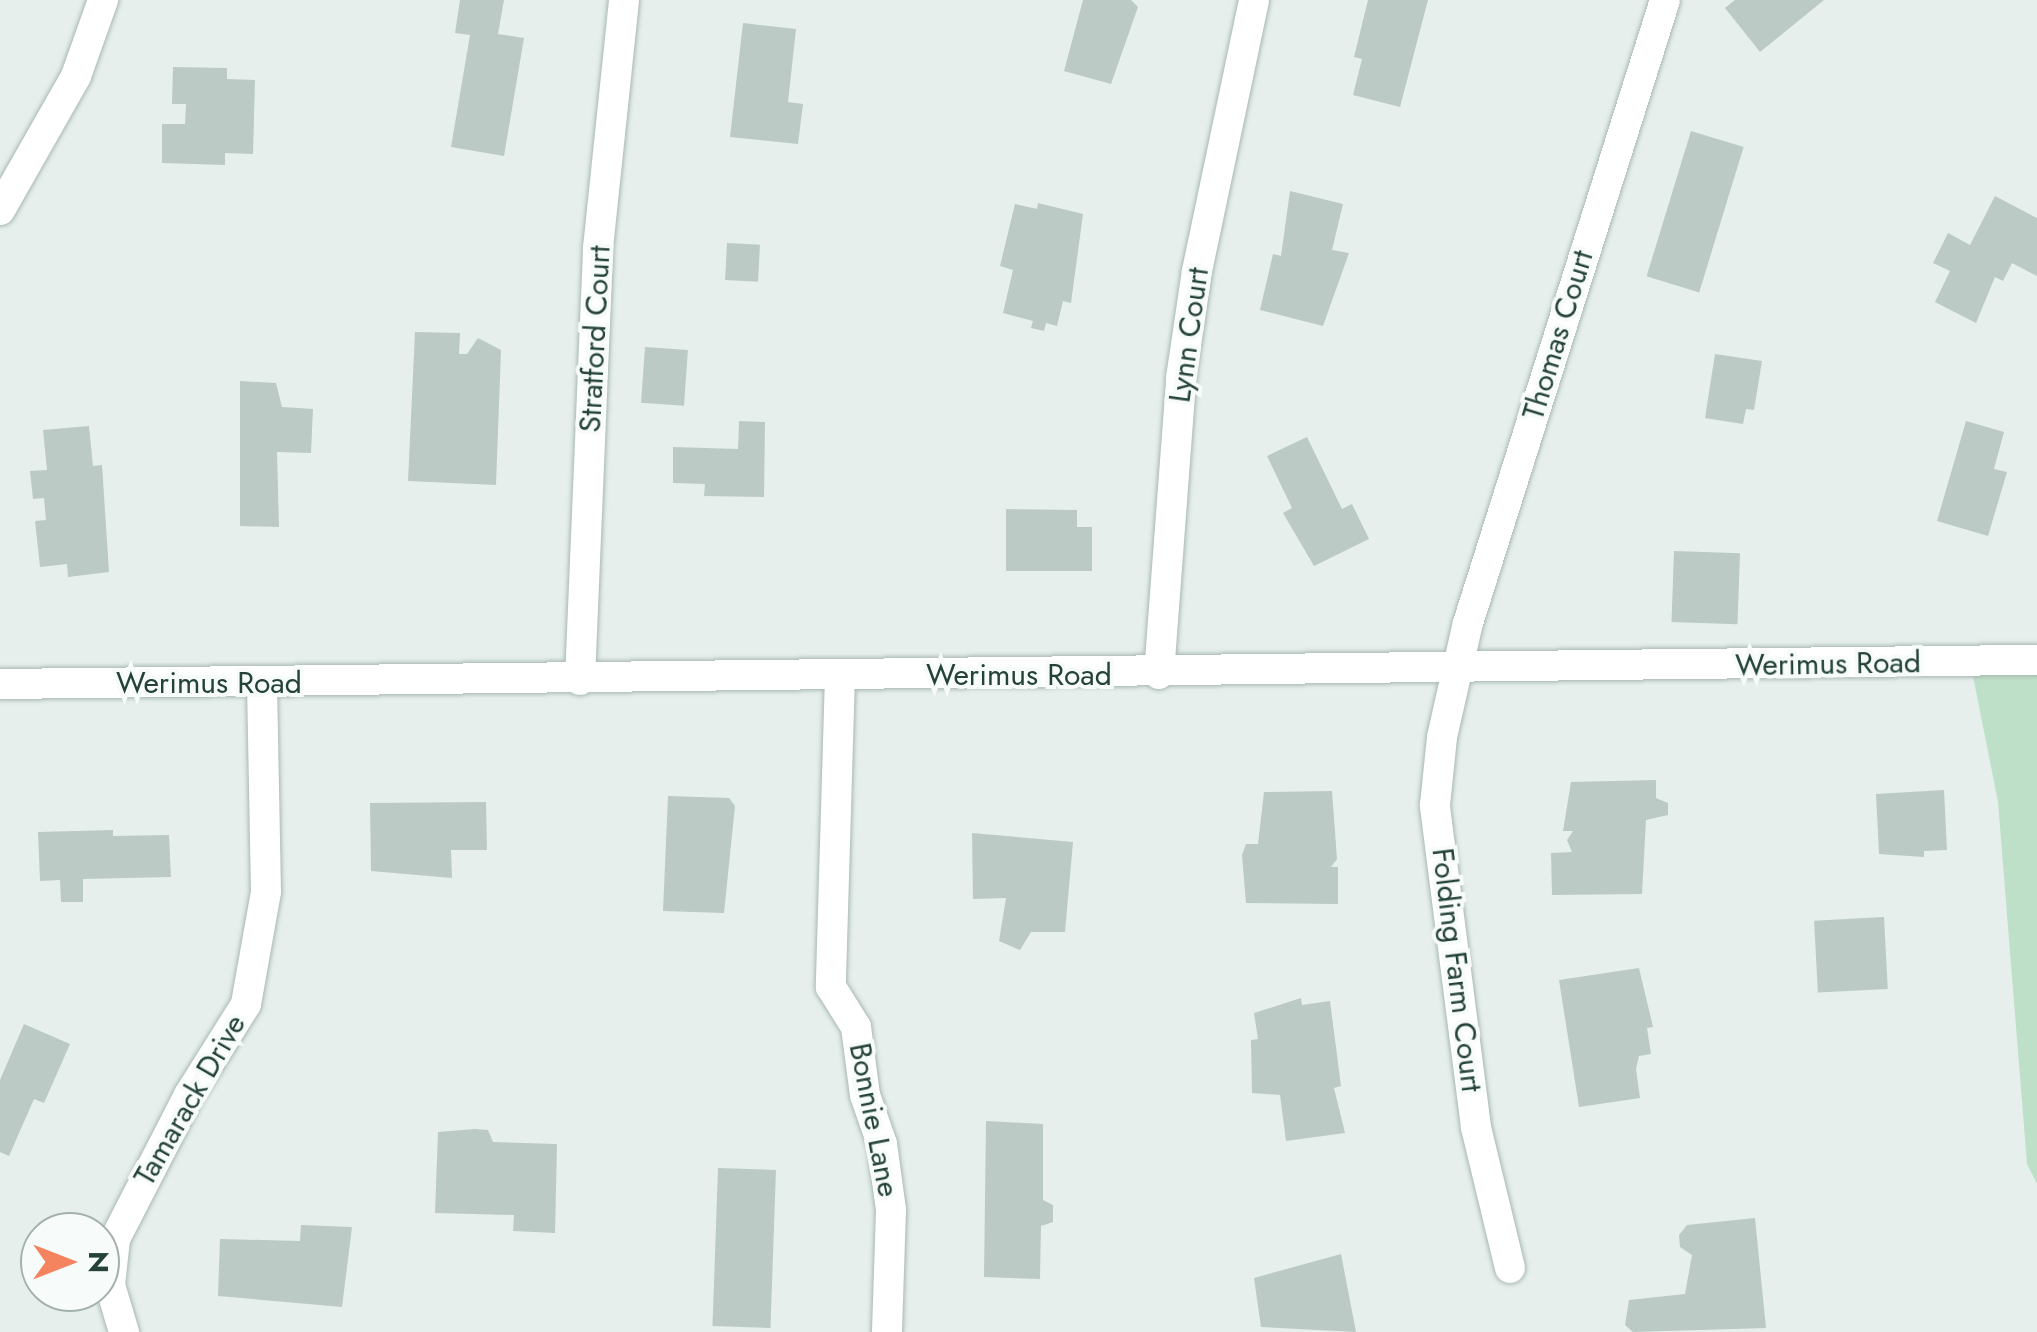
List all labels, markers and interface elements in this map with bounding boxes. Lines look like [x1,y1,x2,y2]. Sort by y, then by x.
street label: Stratford Court [572,245,618,433]
street label: Thomas Court [1515,246,1601,424]
street label: Lynn Court [1162,265,1216,405]
street label: Werimus Road [1735,644,1921,684]
street label: Werimus Road [926,657,1112,693]
street label: Werimus Road [116,665,302,701]
street label: Folding Farm Court [1424,846,1490,1094]
street label: Tamarack Drive [127,1008,253,1192]
street label: Bonnie Lane [841,1040,907,1200]
north arrow [20,1212,120,1312]
text: N [78,1251,119,1273]

